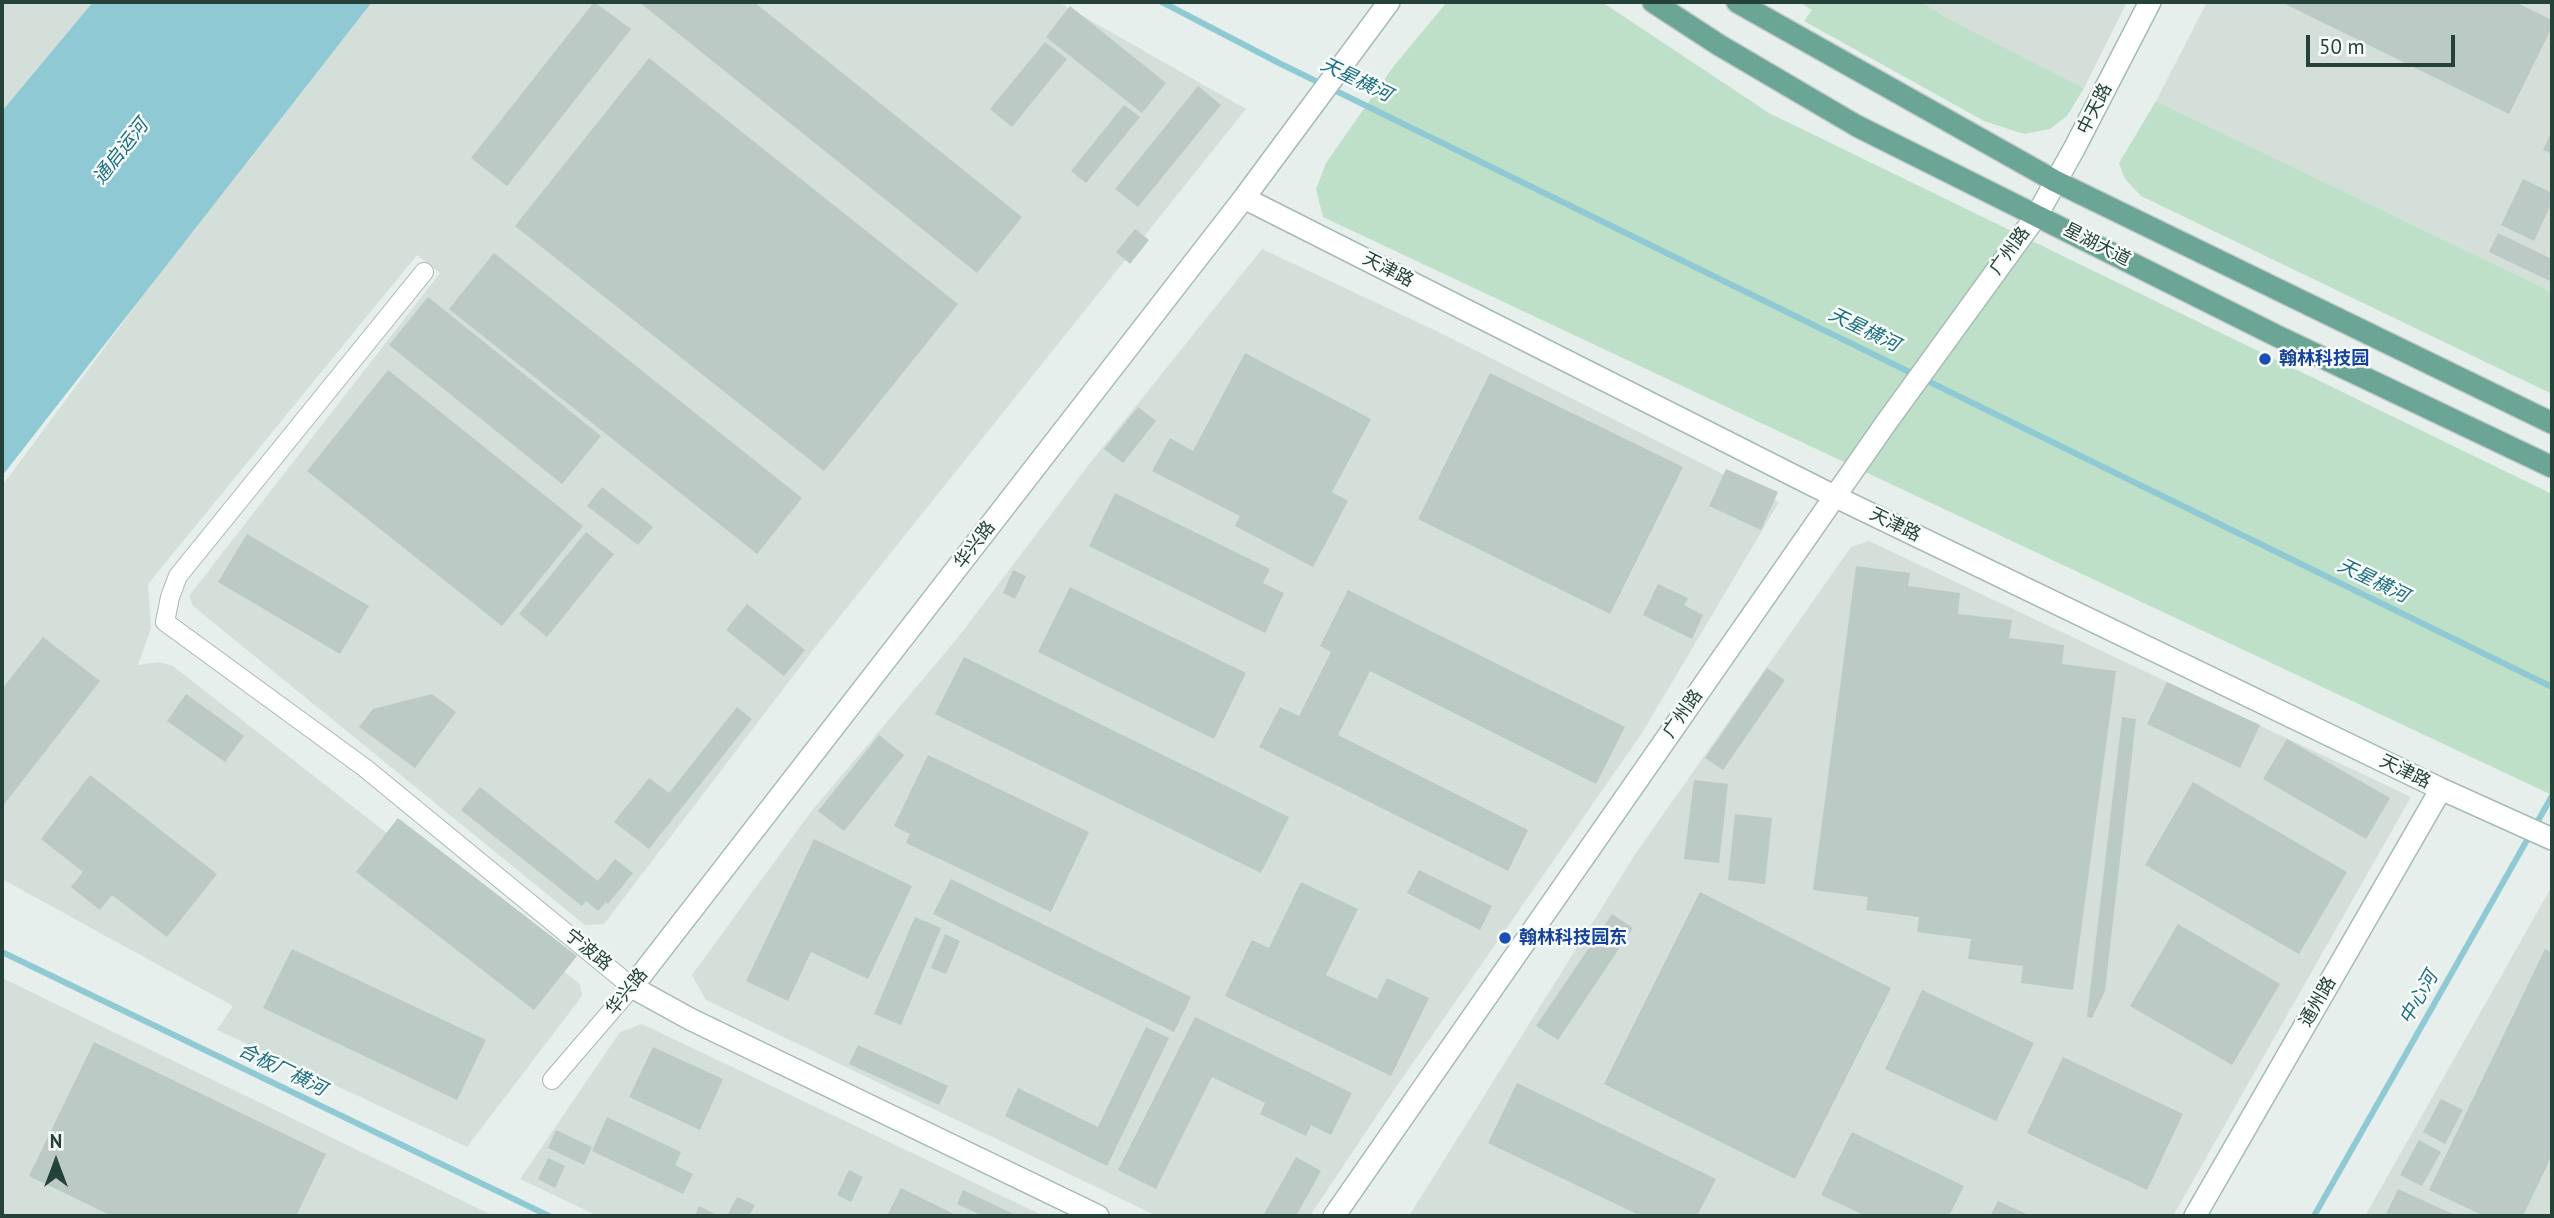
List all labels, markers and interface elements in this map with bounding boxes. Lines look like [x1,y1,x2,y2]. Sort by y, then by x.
scale bar [2309,21,2458,65]
text: 50 m [2319,33,2365,60]
water label: 天星横河 [1317,53,1395,107]
street label: 中天路 [2073,80,2117,138]
water label: 通启运河 [89,115,153,189]
street label: 星湖大道 [2060,219,2134,271]
street label: 广州路 [1985,223,2035,279]
street label: 天津路 [1359,248,1417,292]
water label: 天星横河 [1825,303,1903,357]
place label: 翰林科技园 [2279,348,2369,370]
marker: 翰林科技园 [2257,351,2273,367]
street label: 天津路 [1866,503,1924,547]
street label: 华兴路 [950,517,1000,573]
water label: 天星横河 [2334,554,2412,608]
street label: 广州路 [1659,686,1707,742]
street label: 天津路 [2376,750,2434,794]
street label: 宁波路 [560,925,616,975]
place label: 翰林科技园东 [1519,927,1627,949]
marker: 翰林科技园东 [1497,930,1513,946]
street label: 华兴路 [602,964,652,1020]
water label: 中心河 [2395,968,2443,1028]
street label: 通州路 [2295,973,2341,1031]
water label: 合板厂横河 [234,1039,330,1101]
north arrow [21,1127,91,1197]
text: N [50,1129,62,1153]

